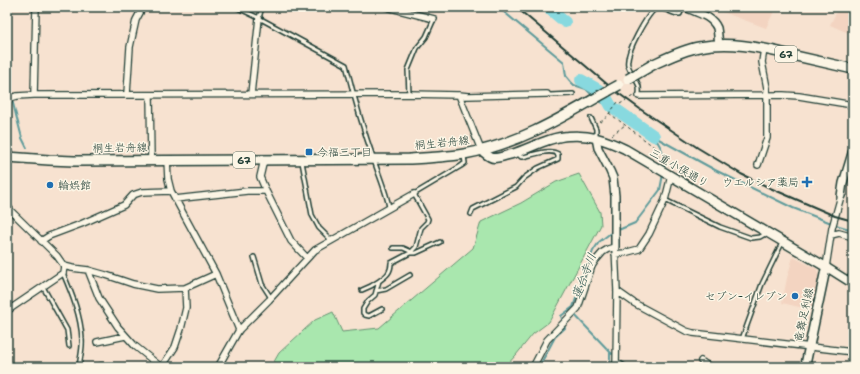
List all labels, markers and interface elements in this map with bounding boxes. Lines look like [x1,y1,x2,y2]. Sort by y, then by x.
road number: 67 [775,46,797,62]
street label: 桐生岩舟線 [414,133,470,153]
street label: 桐生岩舟線 [92,140,148,156]
place label: 今福三丁目 [317,145,372,160]
street label: 三重小俣通り [647,145,711,191]
marker: 今福三丁目 [304,147,314,157]
road number: 67 [233,152,255,168]
place label: ウエルシア薬局 [722,175,799,190]
marker: ウエルシア薬局 [802,177,812,187]
place label: 輪娯館 [58,178,91,193]
marker: 輪娯館 [45,180,55,190]
water label: 蓮台寺川 [568,251,600,301]
street label: 竜舞足利線 [791,287,817,343]
place label: セブン-イレブン [705,289,787,304]
marker: セブン-イレブン [790,291,800,301]

